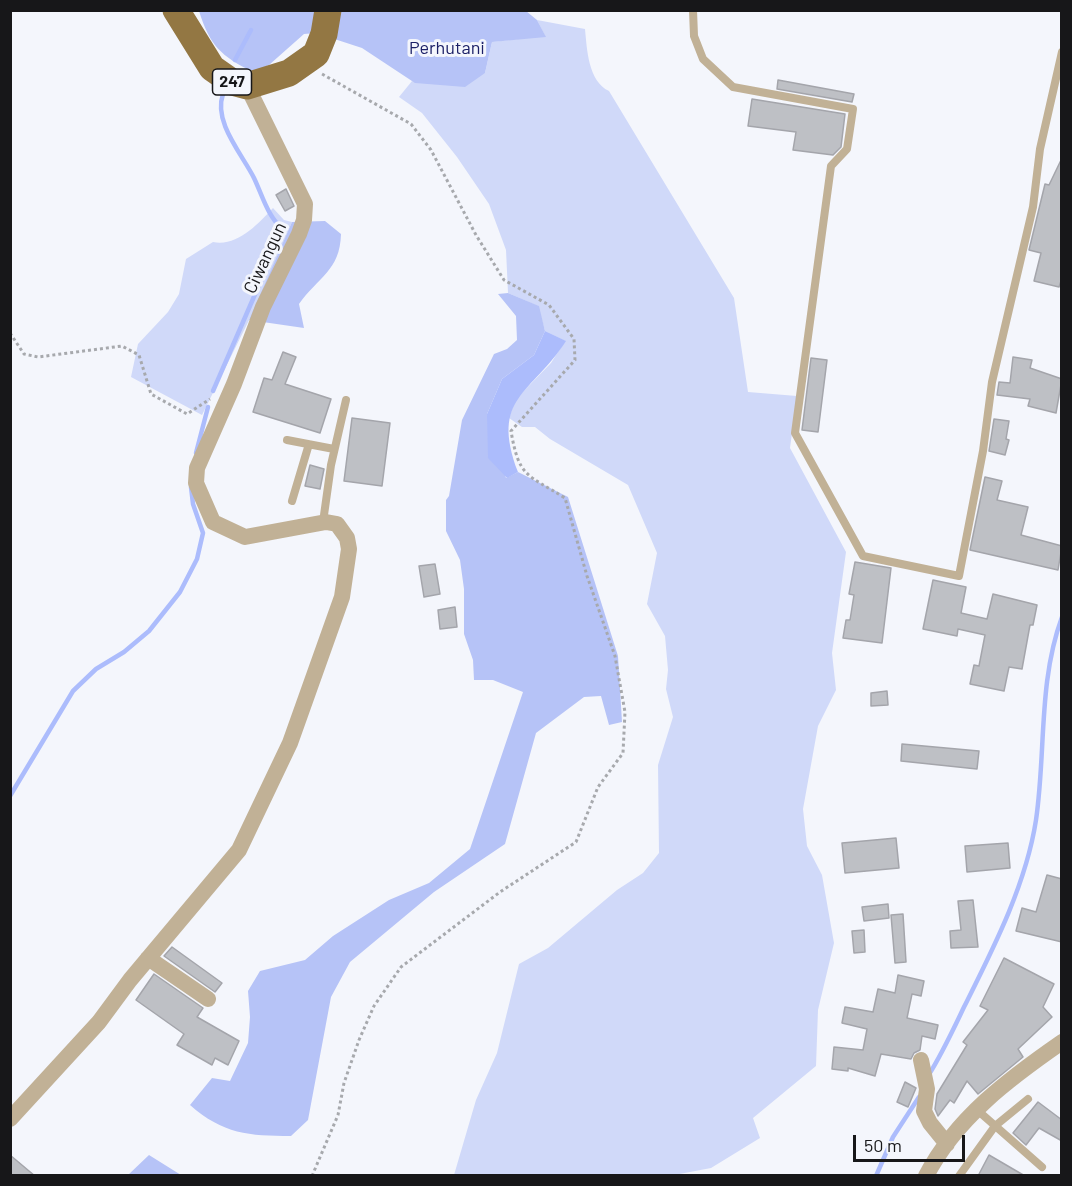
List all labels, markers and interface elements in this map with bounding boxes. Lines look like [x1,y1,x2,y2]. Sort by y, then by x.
park label: Perhutani [409,37,485,59]
road number: 247 [212,69,252,95]
street label: Ciwangun [239,219,291,297]
scale bar [856,1123,968,1161]
text: 50 m [864,1134,902,1156]

